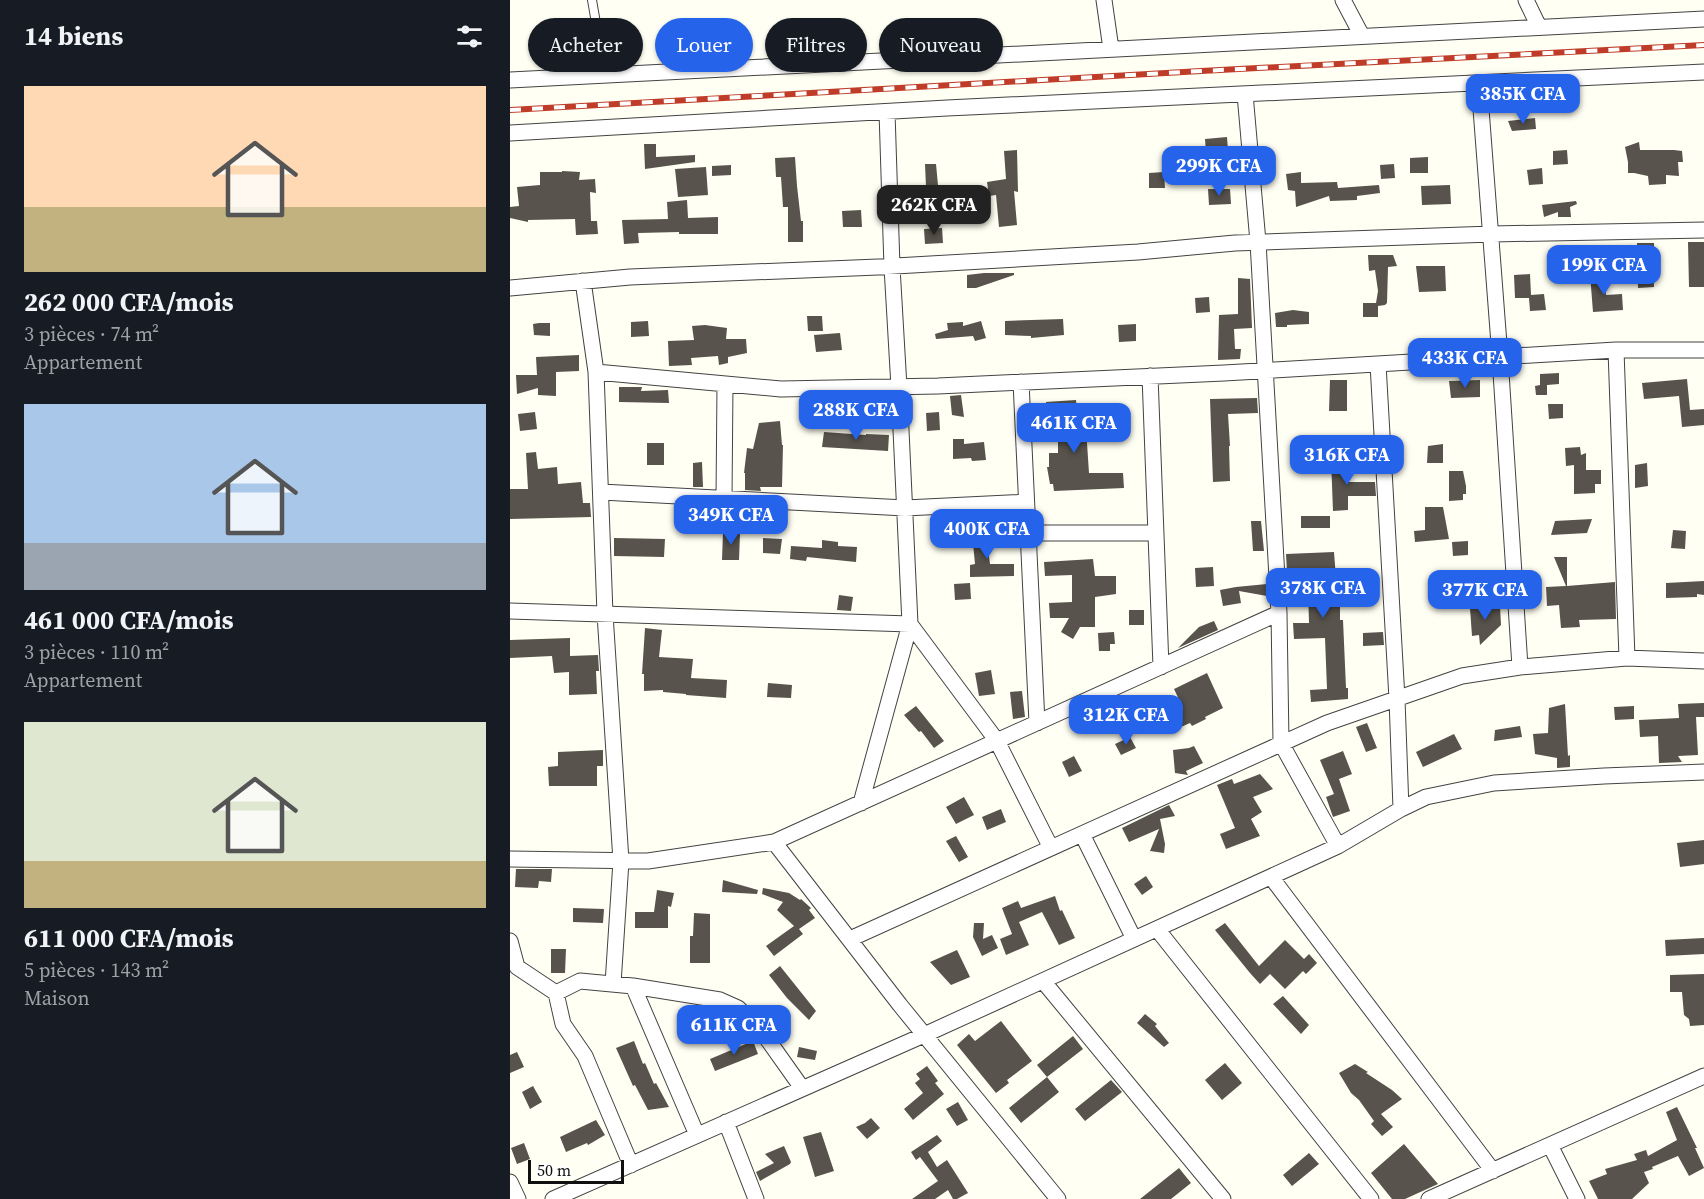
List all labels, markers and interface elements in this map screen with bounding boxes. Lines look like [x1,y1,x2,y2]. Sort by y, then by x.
text: 14 biens [24,18,123,54]
chip: Acheter [528,18,643,72]
chip: Louer [655,18,753,72]
chip: Filtres [765,18,867,72]
chip: Nouveau [879,18,1003,72]
icon: filters [453,20,486,53]
pin: 385K CFA [1461,74,1585,125]
text: 385K CFA [1480,79,1566,107]
icon: home [201,125,309,233]
pin: 299K CFA [1157,146,1281,197]
text: 299K CFA [1176,151,1262,179]
pin: 262K CFA [872,185,996,236]
text: 262K CFA [891,190,977,218]
pin: 199K CFA [1542,245,1666,296]
text: 199K CFA [1561,250,1647,278]
text: 262 000 CFA/mois [24,284,234,320]
text: 3 pièces · 74 m² [24,320,159,348]
pin: 433K CFA [1403,338,1527,389]
text: 433K CFA [1422,343,1508,371]
text: Appartement [24,348,142,376]
pin: 288K CFA [794,390,918,441]
text: 288K CFA [813,395,899,423]
pin: 461K CFA [1012,403,1136,454]
text: 461K CFA [1031,408,1117,436]
pin: 316K CFA [1285,435,1409,486]
text: 316K CFA [1304,440,1390,468]
icon: home [201,443,309,551]
pin: 349K CFA [669,495,793,546]
text: 349K CFA [688,500,774,528]
pin: 400K CFA [925,509,1049,560]
text: 400K CFA [944,514,1030,542]
pin: 378K CFA [1261,568,1385,619]
pin: 377K CFA [1423,570,1547,621]
text: 378K CFA [1280,573,1366,601]
text: 377K CFA [1442,575,1528,603]
text: 461 000 CFA/mois [24,602,234,638]
text: 3 pièces · 110 m² [24,638,169,666]
text: Appartement [24,666,142,694]
pin: 312K CFA [1064,695,1188,746]
text: 312K CFA [1083,700,1169,728]
icon: home [201,761,309,869]
text: 611 000 CFA/mois [24,920,234,956]
text: 5 pièces · 143 m² [24,956,169,984]
text: Maison [24,984,90,1012]
pin: 611K CFA [672,1005,796,1056]
text: 611K CFA [691,1010,777,1038]
scale bar [528,1157,624,1184]
text: 50 m [537,1159,571,1181]

